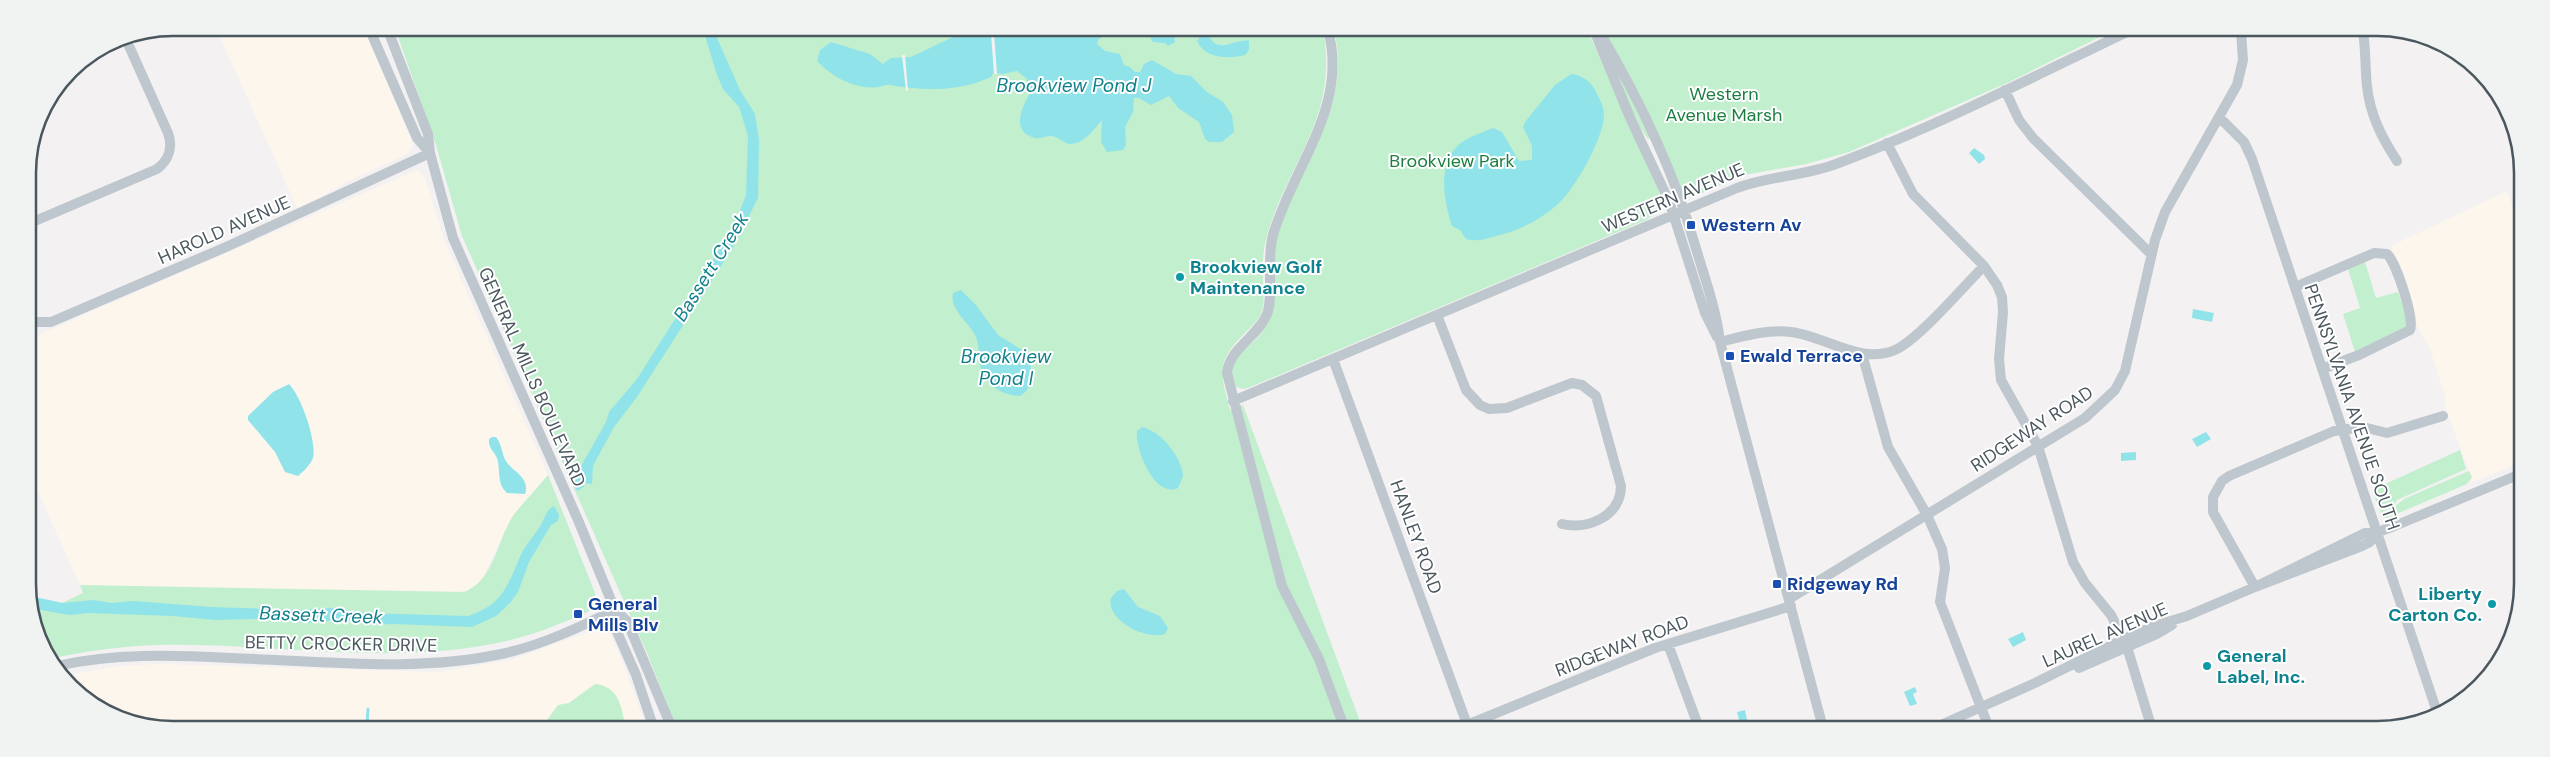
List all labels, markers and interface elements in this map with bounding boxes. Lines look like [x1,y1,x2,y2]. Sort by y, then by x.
water label: Brookview Pond J [996,73,1152,98]
park label: Western Avenue Marsh [1666,82,1782,127]
park label: Brookview Park [1389,149,1515,173]
street label: WESTERN AVENUE [1598,157,1748,239]
street label: HAROLD AVENUE [154,190,294,270]
water label: Bassett Creek [668,208,754,326]
place label: Western Av [1701,213,1802,237]
marker: Western Av [1685,219,1697,231]
place label: Brookview Golf Maintenance [1190,255,1322,300]
street label: GENERAL MILLS BOULEVARD [473,263,591,491]
marker: Brookview Golf Maintenance [1174,271,1186,283]
street label: PENNSYLVANIA AVENUE SOUTH [2299,281,2405,533]
water label: Brookview Pond I [961,344,1052,391]
place label: Ewald Terrace [1740,344,1863,368]
marker: Ewald Terrace [1724,350,1736,362]
street label: RIDGEWAY ROAD [1966,380,2098,478]
street label: HANLEY ROAD [1384,477,1448,597]
place label: Ridgeway Rd [1787,572,1898,596]
marker: Ridgeway Rd [1771,578,1783,590]
place label: Liberty Carton Co. [2388,582,2482,627]
place label: General Mills Blv [588,592,659,637]
street label: LAUREL AVENUE [2039,597,2171,673]
marker: Liberty Carton Co. [2486,598,2498,610]
water label: Bassett Creek [259,600,383,630]
marker: General Mills Blv [572,608,584,620]
street label: RIDGEWAY ROAD [1552,609,1692,683]
street label: BETTY CROCKER DRIVE [245,630,437,658]
place label: General Label, Inc. [2217,644,2305,689]
marker: General Label, Inc. [2201,660,2213,672]

